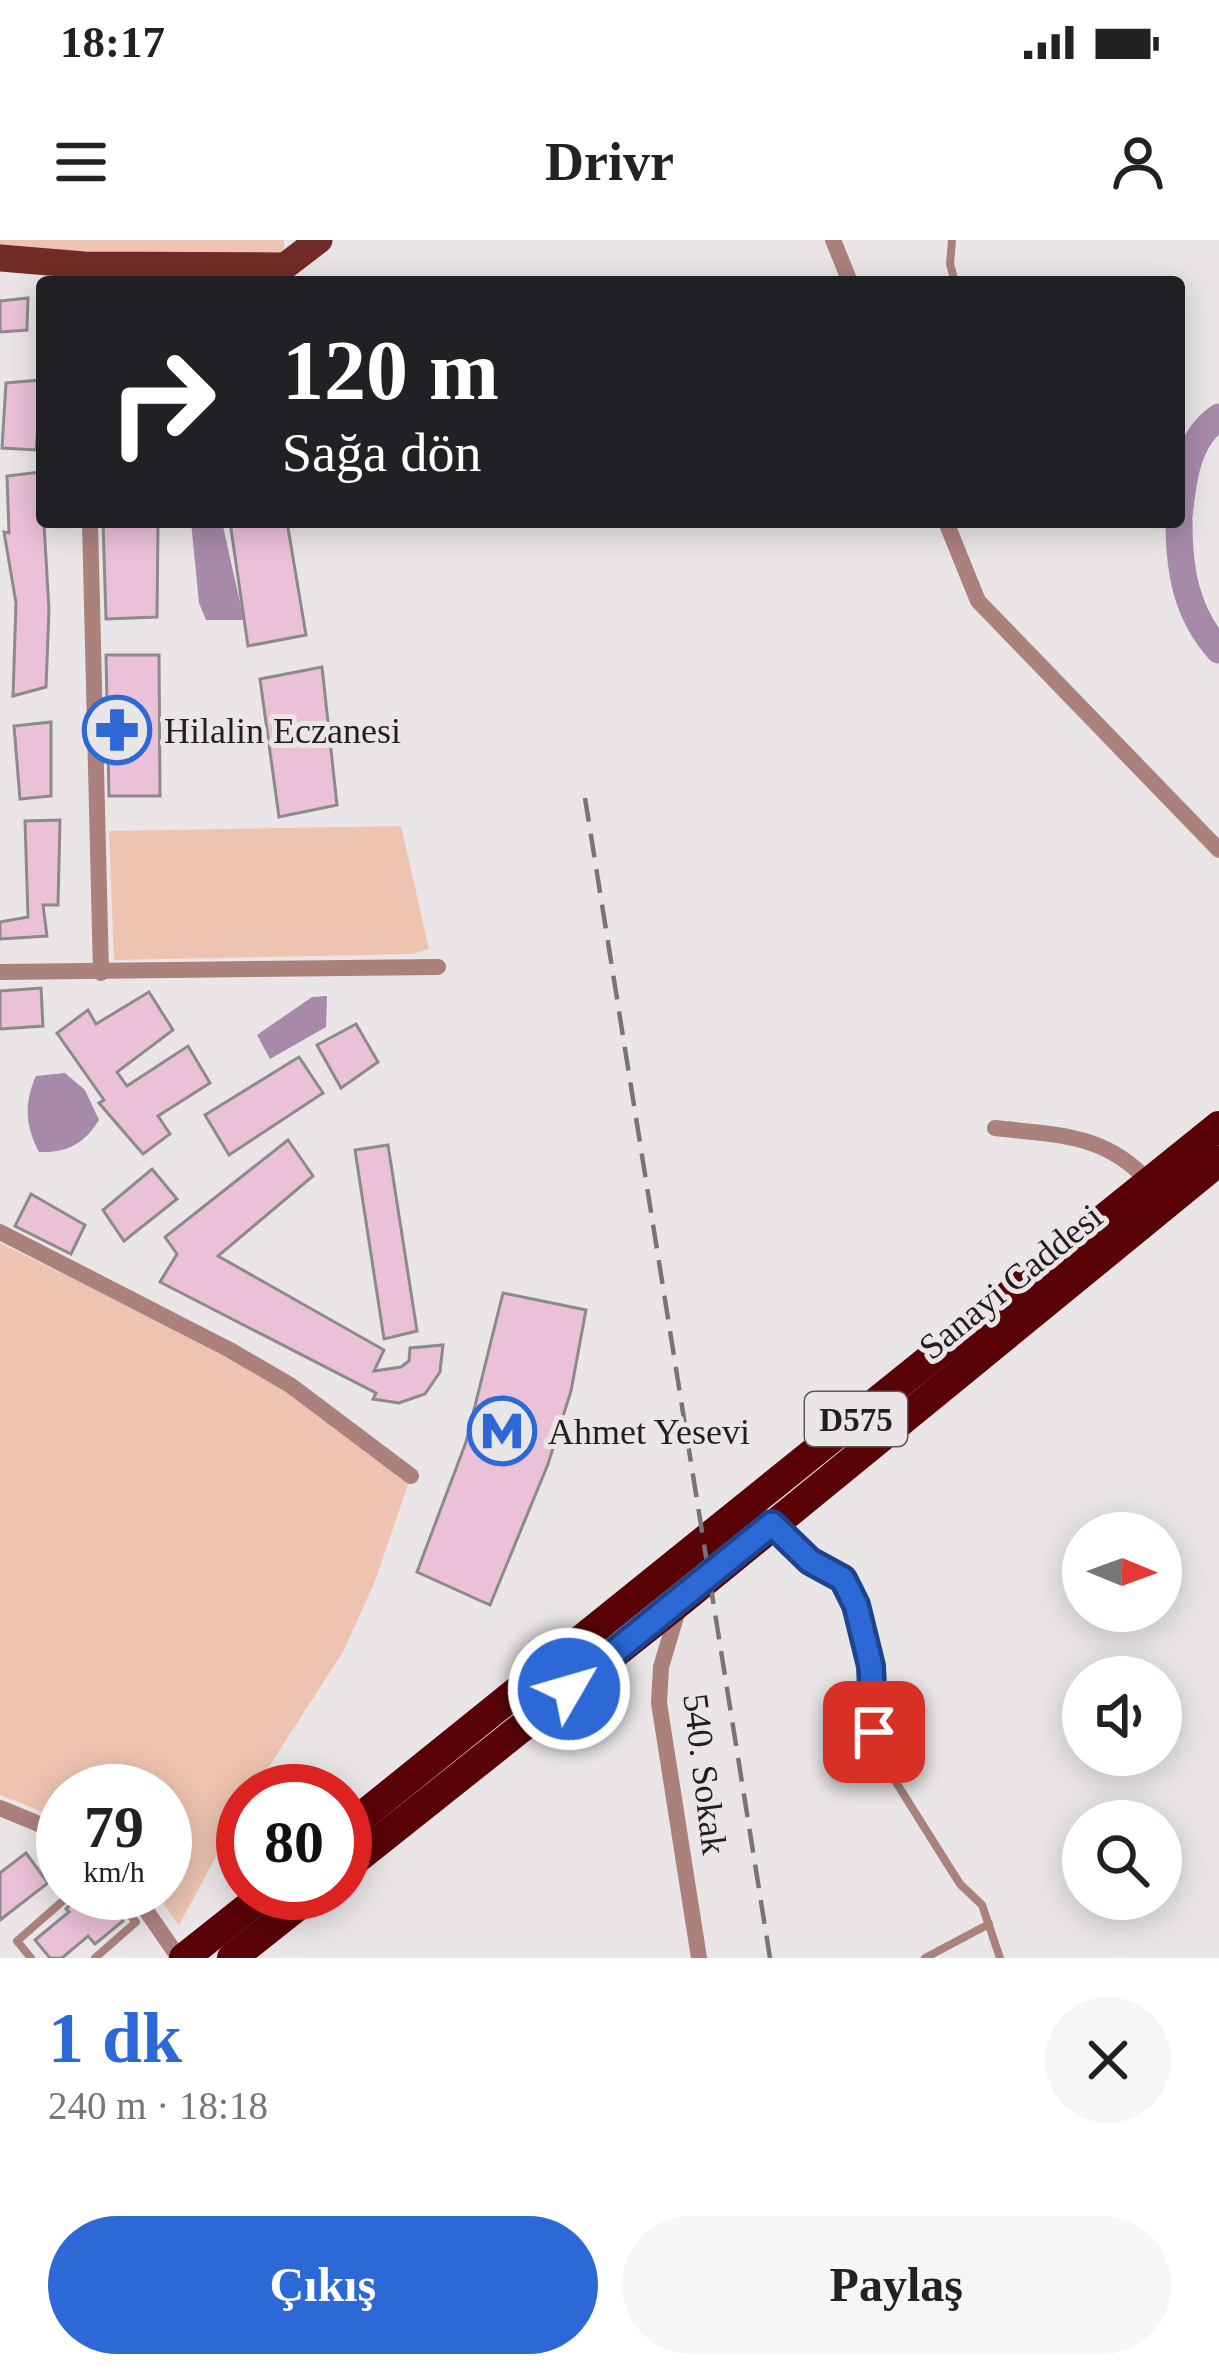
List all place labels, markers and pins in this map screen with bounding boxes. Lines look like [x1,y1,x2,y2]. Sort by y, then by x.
pharmacy icon: Hilalin Eczanesi [82,695,152,765]
place label: Hilalin Eczanesi [164,711,401,751]
metro station icon: Ahmet Yesevi [467,1396,537,1466]
place label: Ahmet Yesevi [548,1412,750,1452]
pin [823,1681,925,1783]

